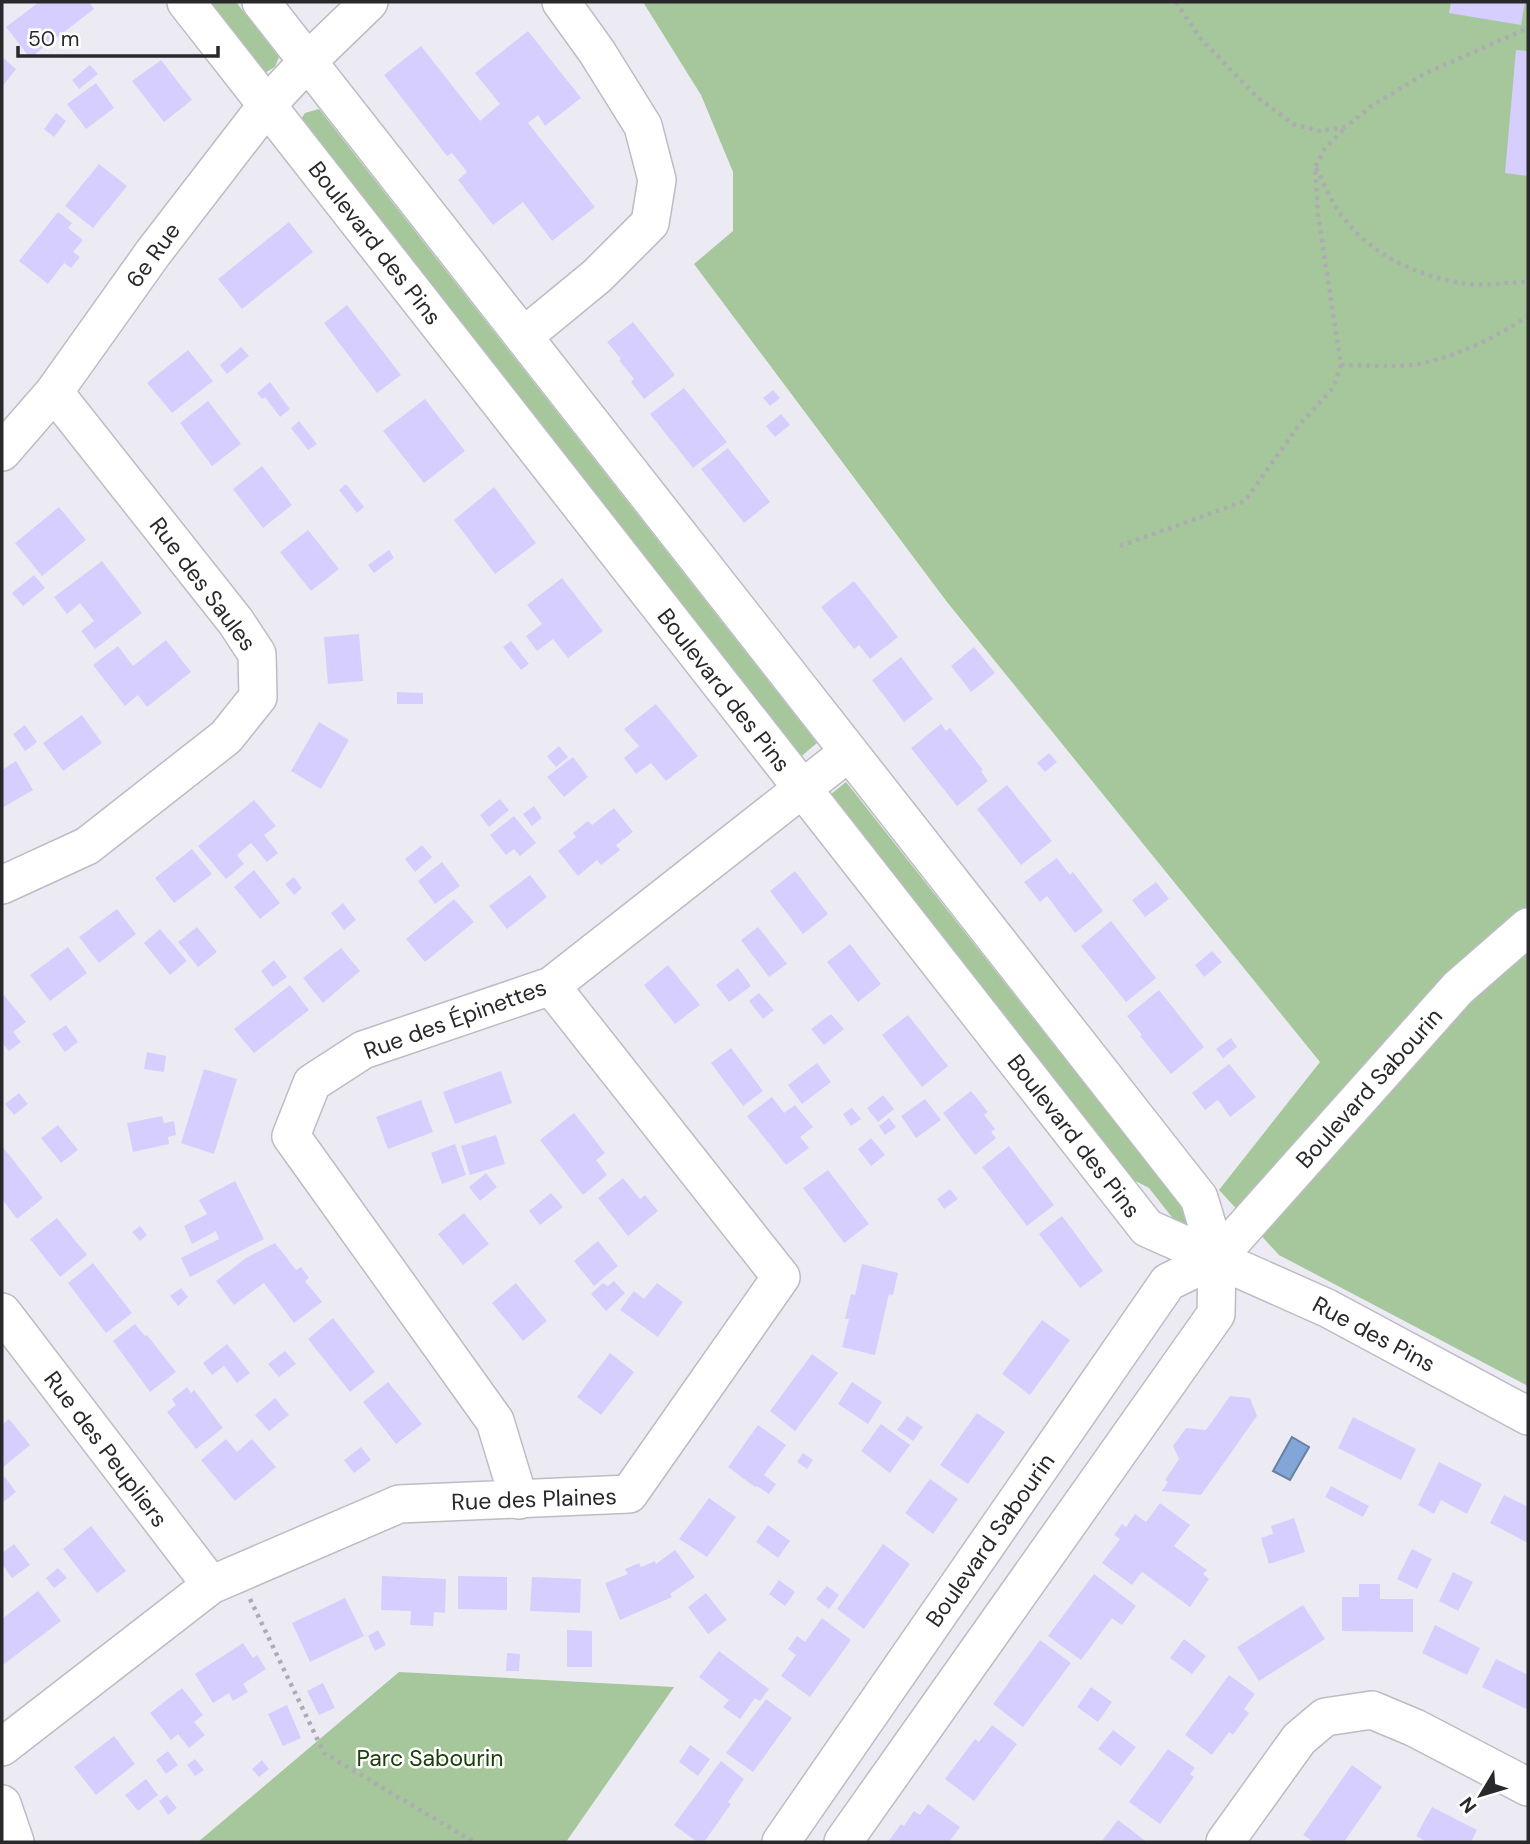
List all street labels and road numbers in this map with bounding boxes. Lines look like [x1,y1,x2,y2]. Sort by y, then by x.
street label: Boulevard des Pins [302,155,448,331]
street label: 6e Rue [119,216,187,294]
street label: Rue des Saules [143,511,263,657]
street label: Boulevard des Pins [651,602,797,778]
street label: Rue des Épinettes [360,972,550,1066]
street label: Boulevard Sabourin [1289,1002,1449,1174]
street label: Boulevard des Pins [1001,1048,1147,1224]
street label: Rue des Pins [1307,1289,1441,1379]
street label: Rue des Peupliers [37,1365,175,1533]
street label: Boulevard Sabourin [919,1447,1061,1633]
street label: Rue des Plaines [451,1481,617,1517]

